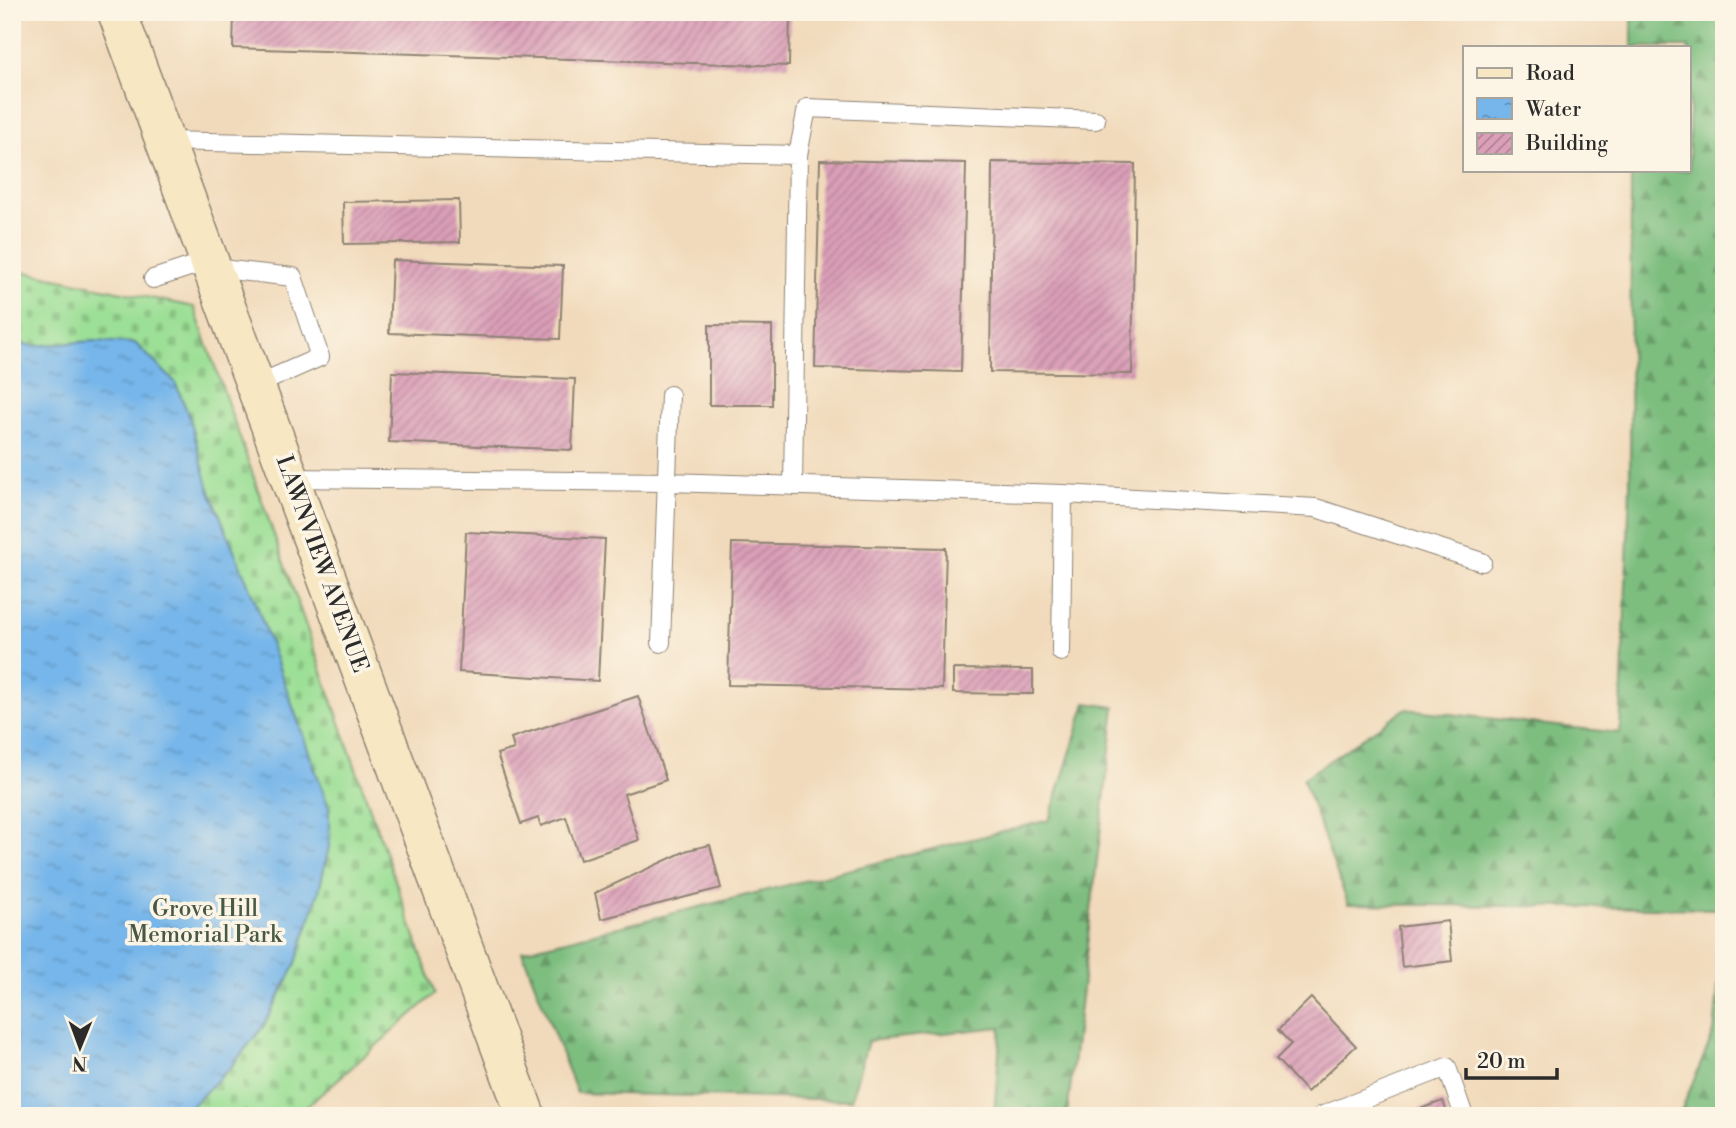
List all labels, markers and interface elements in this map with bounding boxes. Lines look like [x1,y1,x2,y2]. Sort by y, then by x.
legend [1463,46,1690,172]
text: Road [1526,61,1575,87]
text: Water [1525,97,1581,123]
text: Building [1525,131,1608,157]
street label: LAWNVIEW AVENUE [270,452,374,676]
park label: Grove Hill Memorial Park [128,895,283,949]
north arrow [46,1012,116,1082]
scale bar [1466,1037,1558,1081]
text: 20 m [1477,1049,1526,1075]
text: N [72,1051,87,1075]

